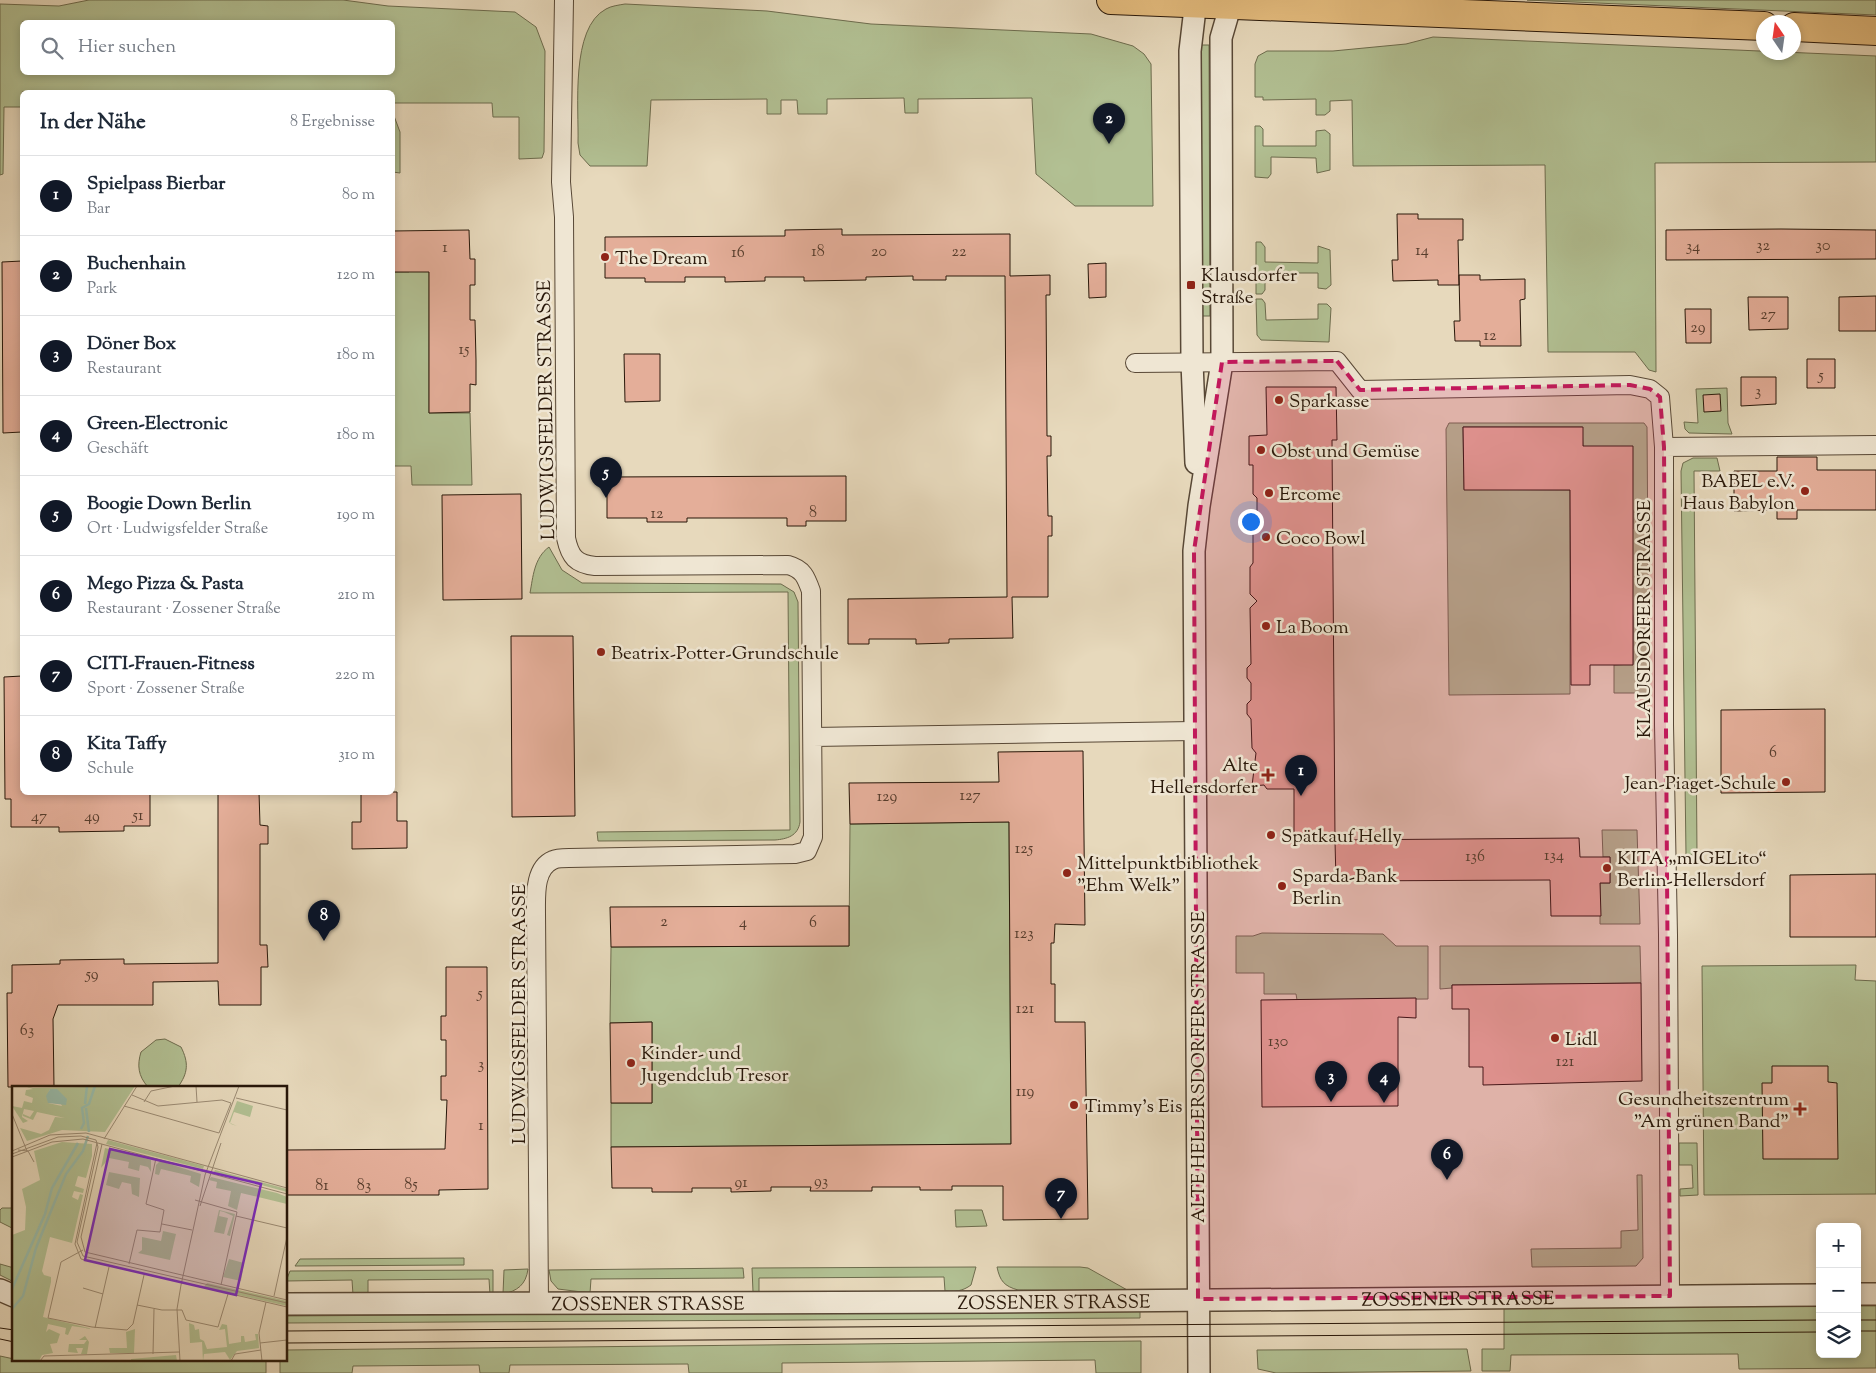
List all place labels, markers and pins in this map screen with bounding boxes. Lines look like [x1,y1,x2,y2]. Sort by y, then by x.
pin: 2 [1093,103,1125,144]
place label: The Dream [615,246,708,273]
marker: The Dream [599,251,611,263]
place label: Klausdorfer Straße [1201,263,1297,312]
marker: Klausdorfer Straße [1185,279,1197,291]
place label: Sparkasse [1289,389,1369,416]
marker: Sparkasse [1273,394,1285,406]
place label: Obst und Gemüse [1271,439,1420,466]
marker: Obst und Gemüse [1255,444,1267,456]
pin: 5 [590,457,622,498]
place label: BABEL e.V. Haus Babylon [1683,469,1795,518]
place label: Ercome [1279,482,1341,509]
marker: BABEL e.V. Haus Babylon [1799,485,1811,497]
marker: Ercome [1263,487,1275,499]
place label: Coco Bowl [1276,526,1365,553]
marker: Coco Bowl [1260,531,1272,543]
place label: La Boom [1276,615,1349,642]
marker: La Boom [1260,620,1272,632]
place label: Beatrix-Potter-Grundschule [611,641,839,668]
marker: Beatrix-Potter-Grundschule [595,646,607,658]
place label: Alte Hellersdorfer [1150,753,1258,802]
pin: 1 [1285,755,1317,796]
marker: Alte Hellersdorfer [1262,769,1274,781]
place label: Jean-Piaget-Schule [1623,771,1776,798]
marker: Jean-Piaget-Schule [1780,776,1792,788]
place label: Spätkauf Helly [1281,824,1403,851]
marker: Spätkauf Helly [1265,829,1277,841]
place label: KITA „mIGELito“ Berlin-Hellersdorf [1617,846,1767,895]
place label: Mittelpunktbibliothek "Ehm Welk" [1077,851,1260,900]
marker: KITA „mIGELito“ Berlin-Hellersdorf [1601,862,1613,874]
place label: Sparda-Bank Berlin [1292,864,1398,913]
marker: Mittelpunktbibliothek "Ehm Welk" [1061,867,1073,879]
marker: Sparda-Bank Berlin [1276,880,1288,892]
pin: 8 [308,900,340,941]
place label: Lidl [1565,1027,1598,1054]
marker: Lidl [1549,1032,1561,1044]
place label: Kinder- und Jugendclub Tresor [640,1041,789,1090]
marker: Kinder- und Jugendclub Tresor [625,1057,637,1069]
pin: 3 [1315,1061,1347,1102]
pin: 4 [1368,1062,1400,1103]
place label: Gesundheitszentrum "Am grünen Band" [1618,1087,1789,1136]
place label: Timmy's Eis [1084,1094,1182,1121]
marker: Timmy's Eis [1068,1099,1080,1111]
marker: Gesundheitszentrum "Am grünen Band" [1793,1102,1807,1116]
pin: 6 [1431,1139,1463,1180]
pin: 7 [1045,1178,1077,1219]

